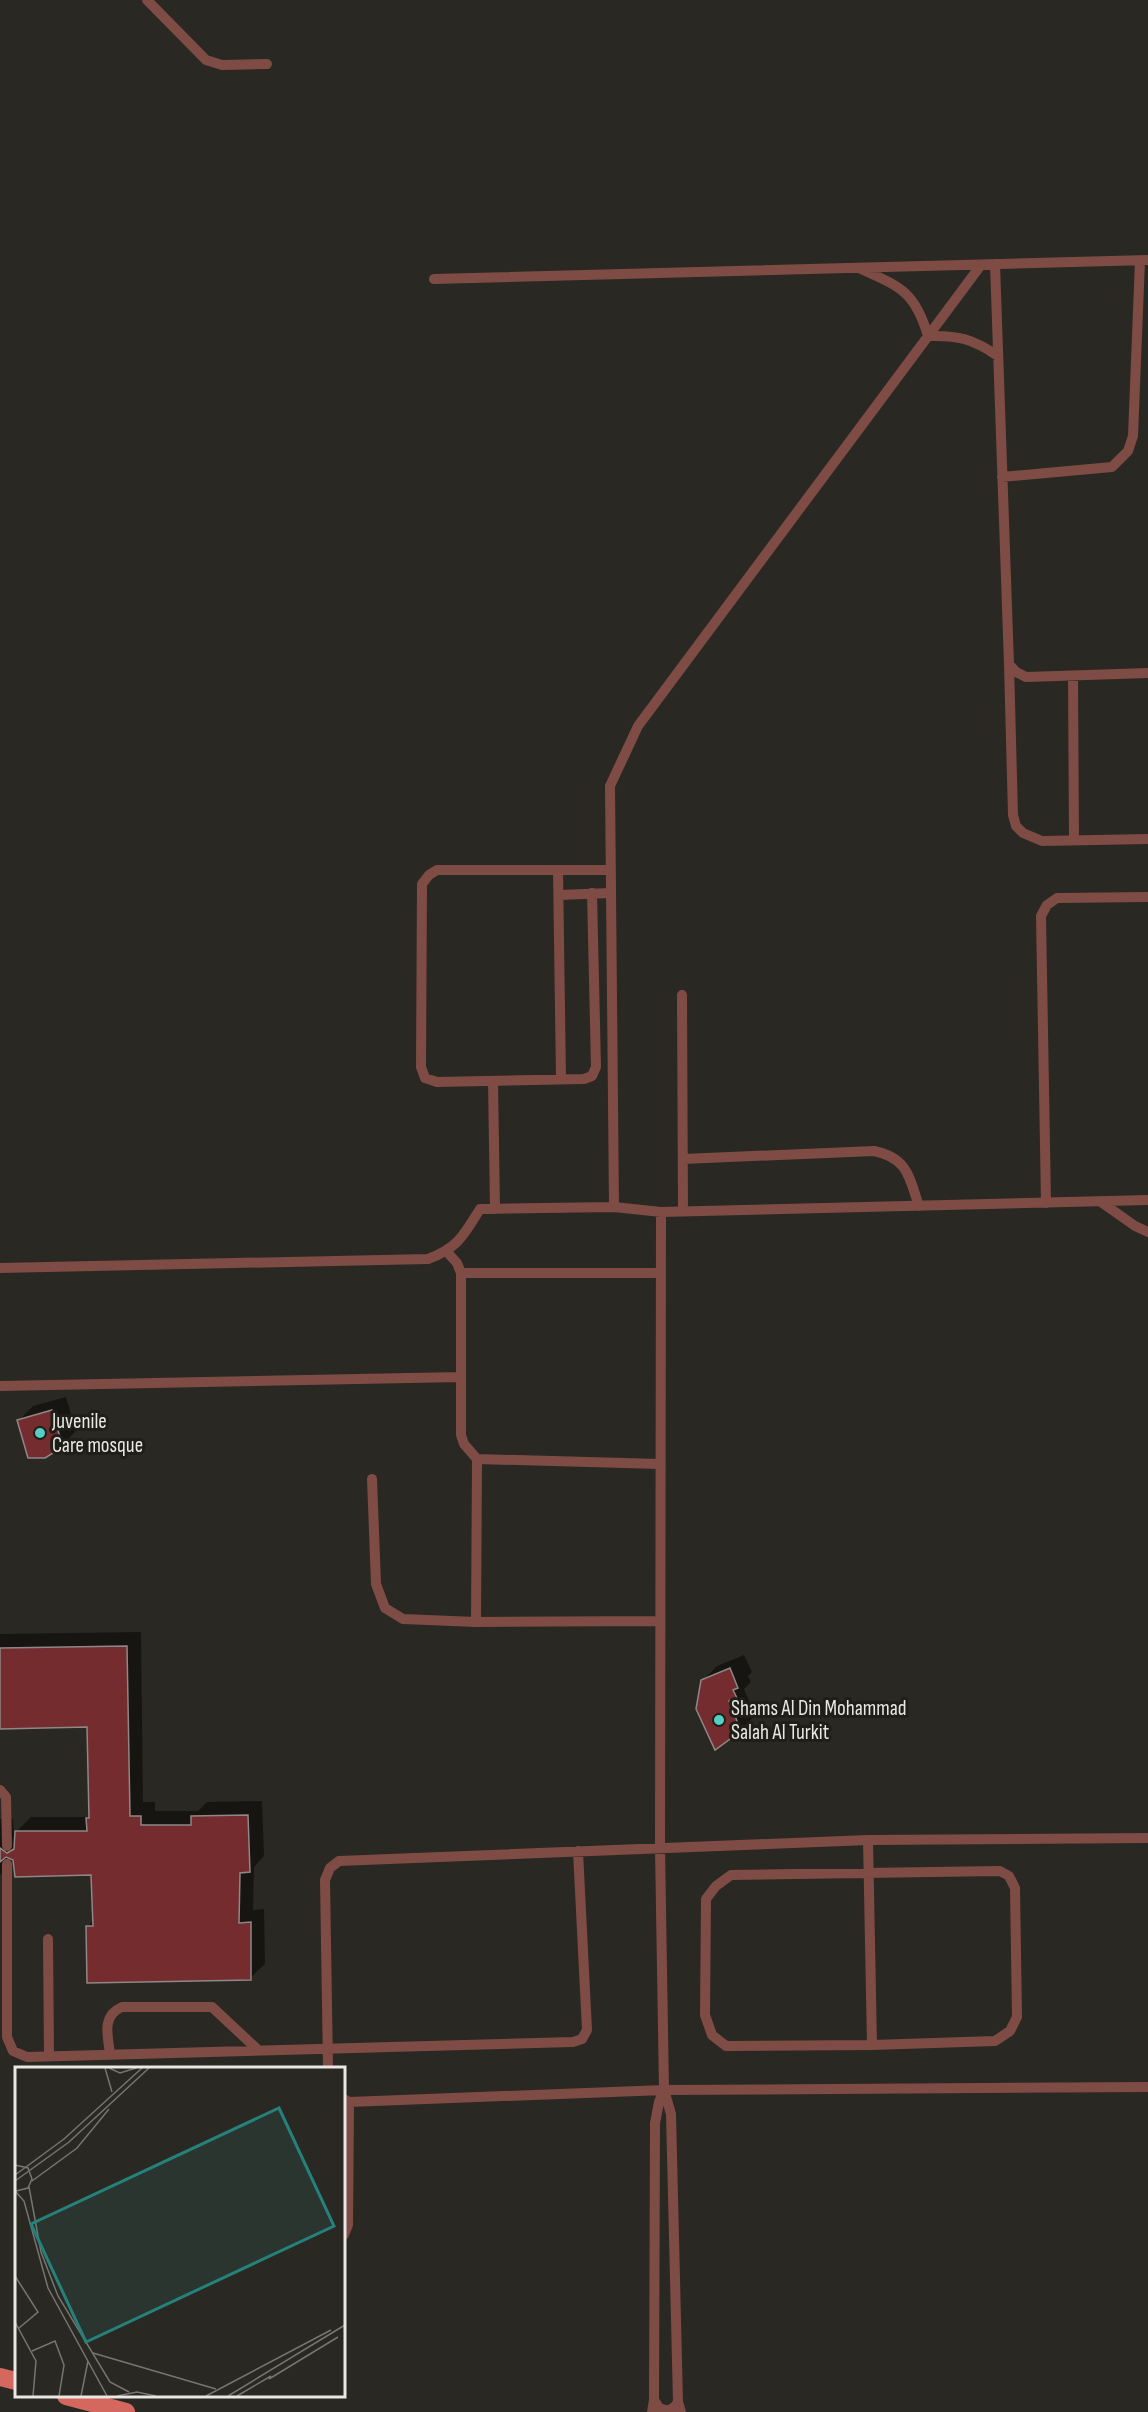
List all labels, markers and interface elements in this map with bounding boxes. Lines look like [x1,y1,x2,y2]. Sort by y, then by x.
place label: Juvenile Care mosque [51,1409,143,1458]
marker: Juvenile Care mosque [33,1426,47,1440]
place label: Shams Al Din Mohammad Salah Al Turkit [731,1696,907,1745]
marker: Shams Al Din Mohammad Salah Al Turkit [712,1713,726,1727]
inset map [15,2067,345,2397]

